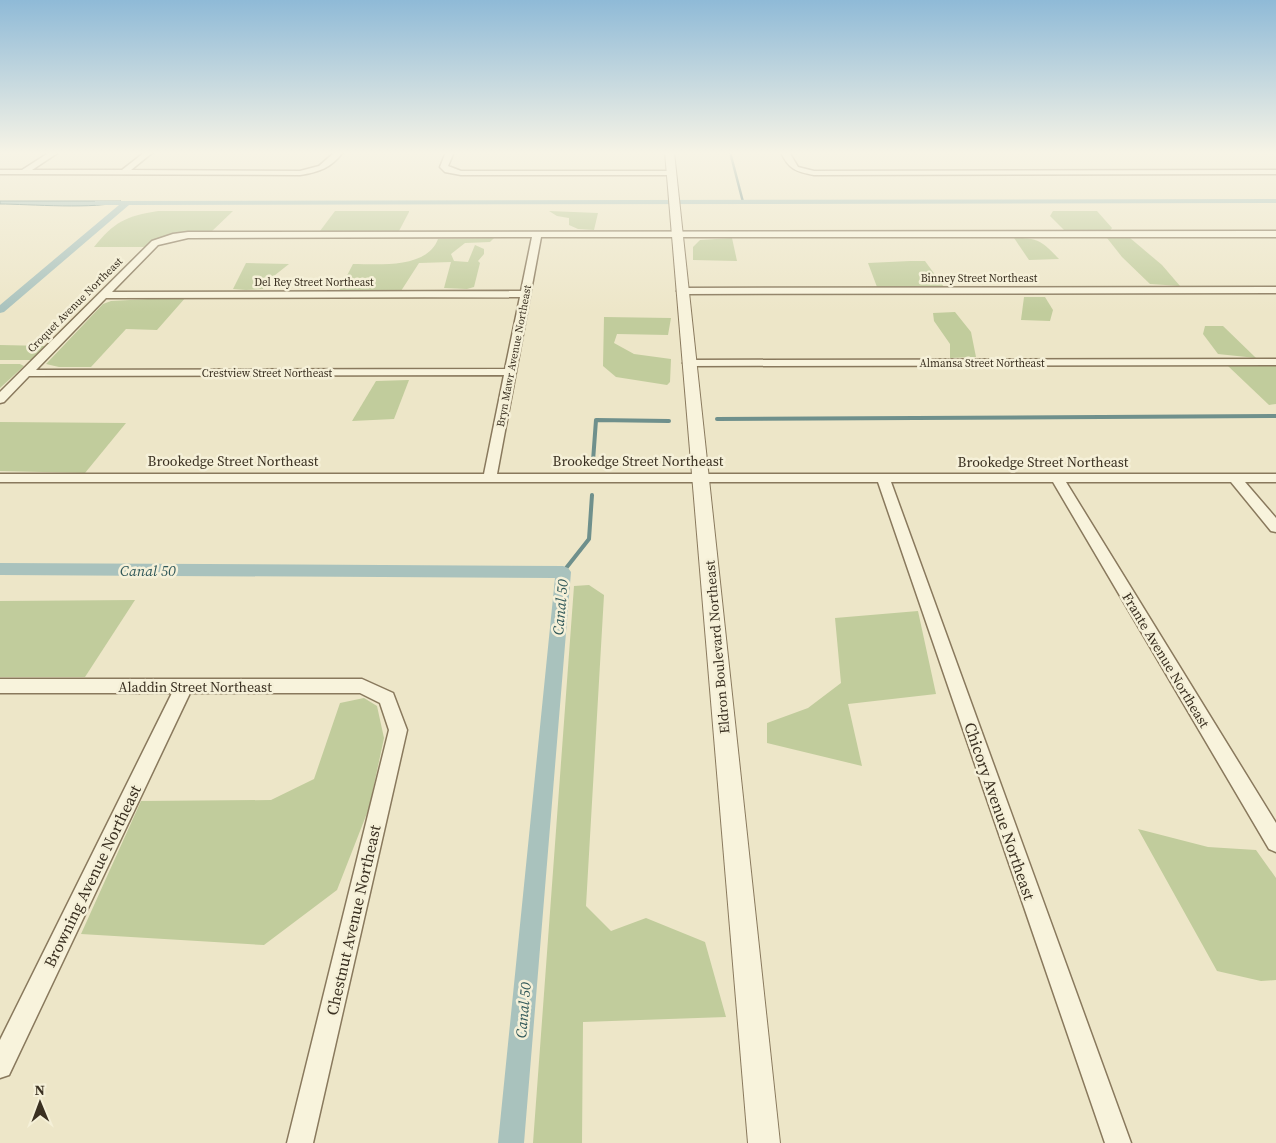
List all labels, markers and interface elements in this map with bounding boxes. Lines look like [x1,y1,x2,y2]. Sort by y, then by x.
street label: Croquet Avenue Northeast [24,254,126,356]
street label: Binney Street Northeast [921,271,1038,286]
street label: Del Rey Street Northeast [254,275,374,290]
street label: Bryn Mawr Avenue Northeast [493,283,535,428]
street label: Almansa Street Northeast [919,356,1045,371]
street label: Crestview Street Northeast [202,366,333,381]
street label: Brookedge Street Northeast [148,451,319,471]
street label: Brookedge Street Northeast [553,451,724,471]
street label: Brookedge Street Northeast [958,452,1129,472]
street label: Eldron Boulevard Northeast [699,559,735,735]
water label: Canal 50 [120,560,176,581]
water label: Canal 50 [547,578,573,636]
street label: Frante Avenue Northeast [1118,588,1215,732]
street label: Aladdin Street Northeast [118,677,272,697]
street label: Chicory Avenue Northeast [959,719,1041,904]
street label: Browning Avenue Northeast [38,780,146,971]
street label: Chestnut Avenue Northeast [320,822,386,1017]
water label: Canal 50 [510,981,536,1039]
north arrow [15,1078,65,1128]
text: N [34,1080,45,1100]

